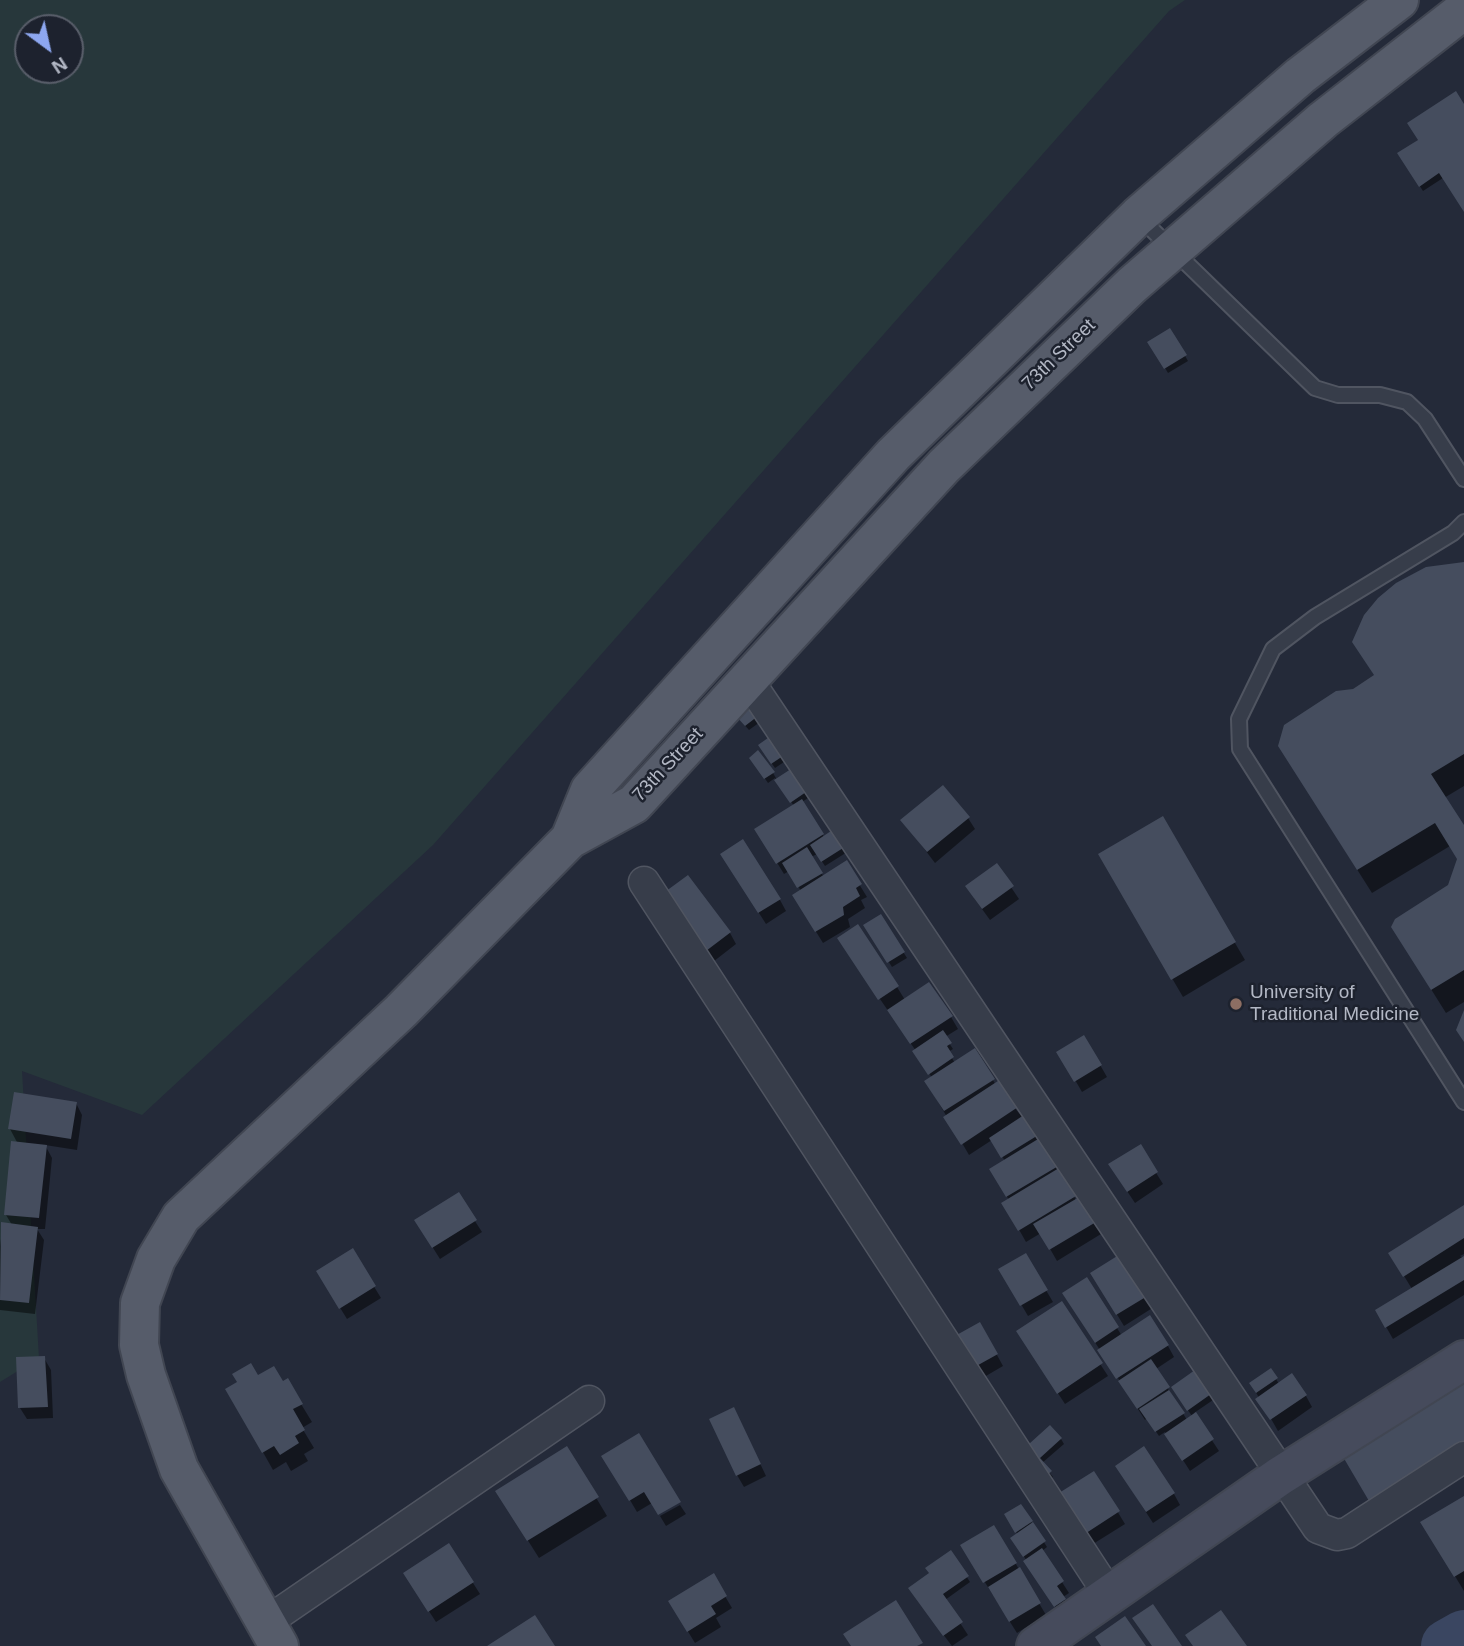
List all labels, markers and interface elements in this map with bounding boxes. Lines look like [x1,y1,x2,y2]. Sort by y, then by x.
north arrow [14,14,84,84]
text: N [48,53,71,78]
street label: 73th Street [1018,315,1100,395]
street label: 73th Street [628,723,708,807]
place label: University of Traditional Medicine [1250,982,1419,1026]
marker: University of Traditional Medicine [1228,996,1244,1012]

